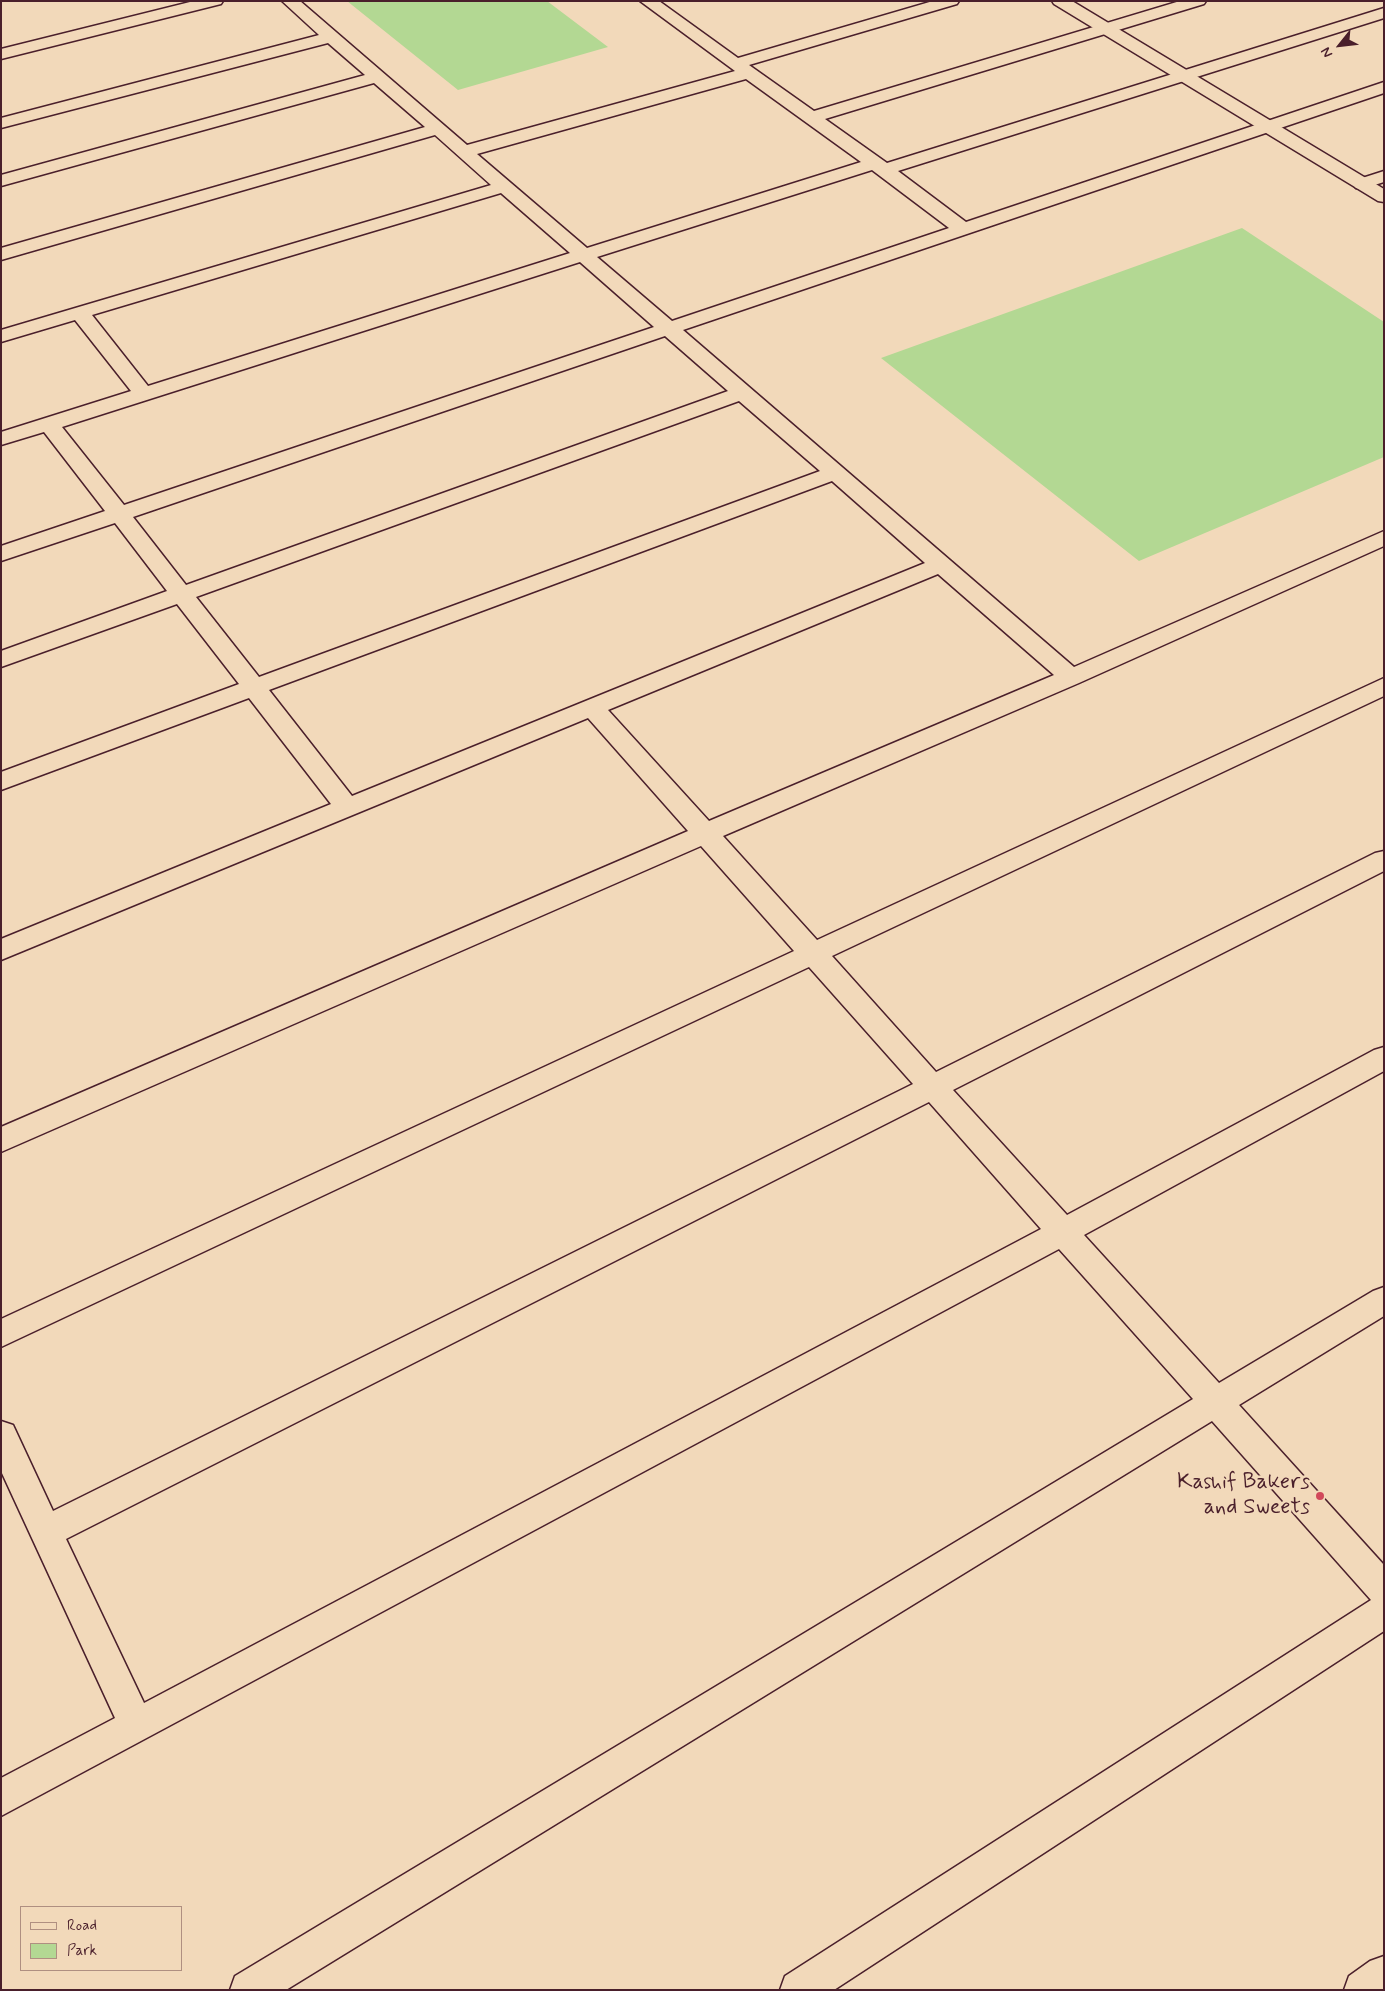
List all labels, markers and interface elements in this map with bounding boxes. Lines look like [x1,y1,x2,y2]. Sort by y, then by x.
north arrow [1315,20,1365,70]
text: N [1317,44,1337,61]
place label: Kashif Bakers and Sweets [1177,1470,1310,1522]
marker: Kashif Bakers and Sweets [1314,1490,1326,1502]
legend [20,1906,182,1971]
text: Road [67,1916,97,1936]
text: Park [67,1941,97,1961]

